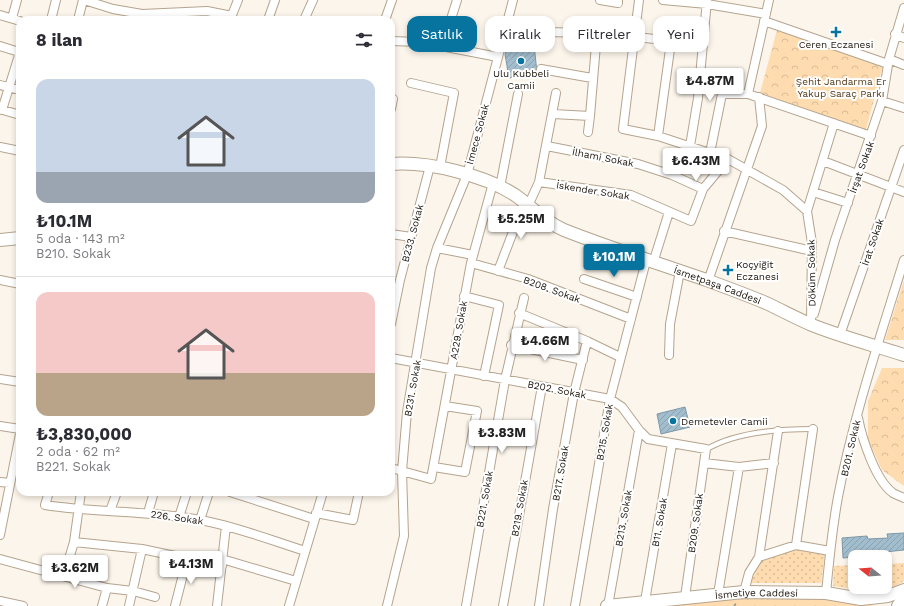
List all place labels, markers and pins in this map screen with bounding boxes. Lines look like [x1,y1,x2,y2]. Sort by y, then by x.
marker: Ceren Eczanesi [831,27,841,37]
place label: Ceren Eczanesi [799,39,873,50]
marker: Ulu Kubbeli Camii [516,56,526,66]
place label: Ulu Kubbeli Camii [493,68,549,91]
pin: ₺4.87M [677,68,743,102]
pin: ₺6.43M [663,148,729,182]
pin: ₺5.25M [488,206,554,240]
pin: ₺10.1M [581,244,647,278]
place label: Koçyiğit Eczanesi [736,259,779,282]
marker: Koçyiğit Eczanesi [723,265,733,275]
pin: ₺4.66M [512,328,578,362]
marker: Demetevler Camii [668,416,678,426]
place label: Demetevler Camii [681,416,768,427]
pin: ₺3.83M [469,420,535,454]
pin: ₺4.13M [158,551,224,585]
pin: ₺3.62M [42,555,108,589]

